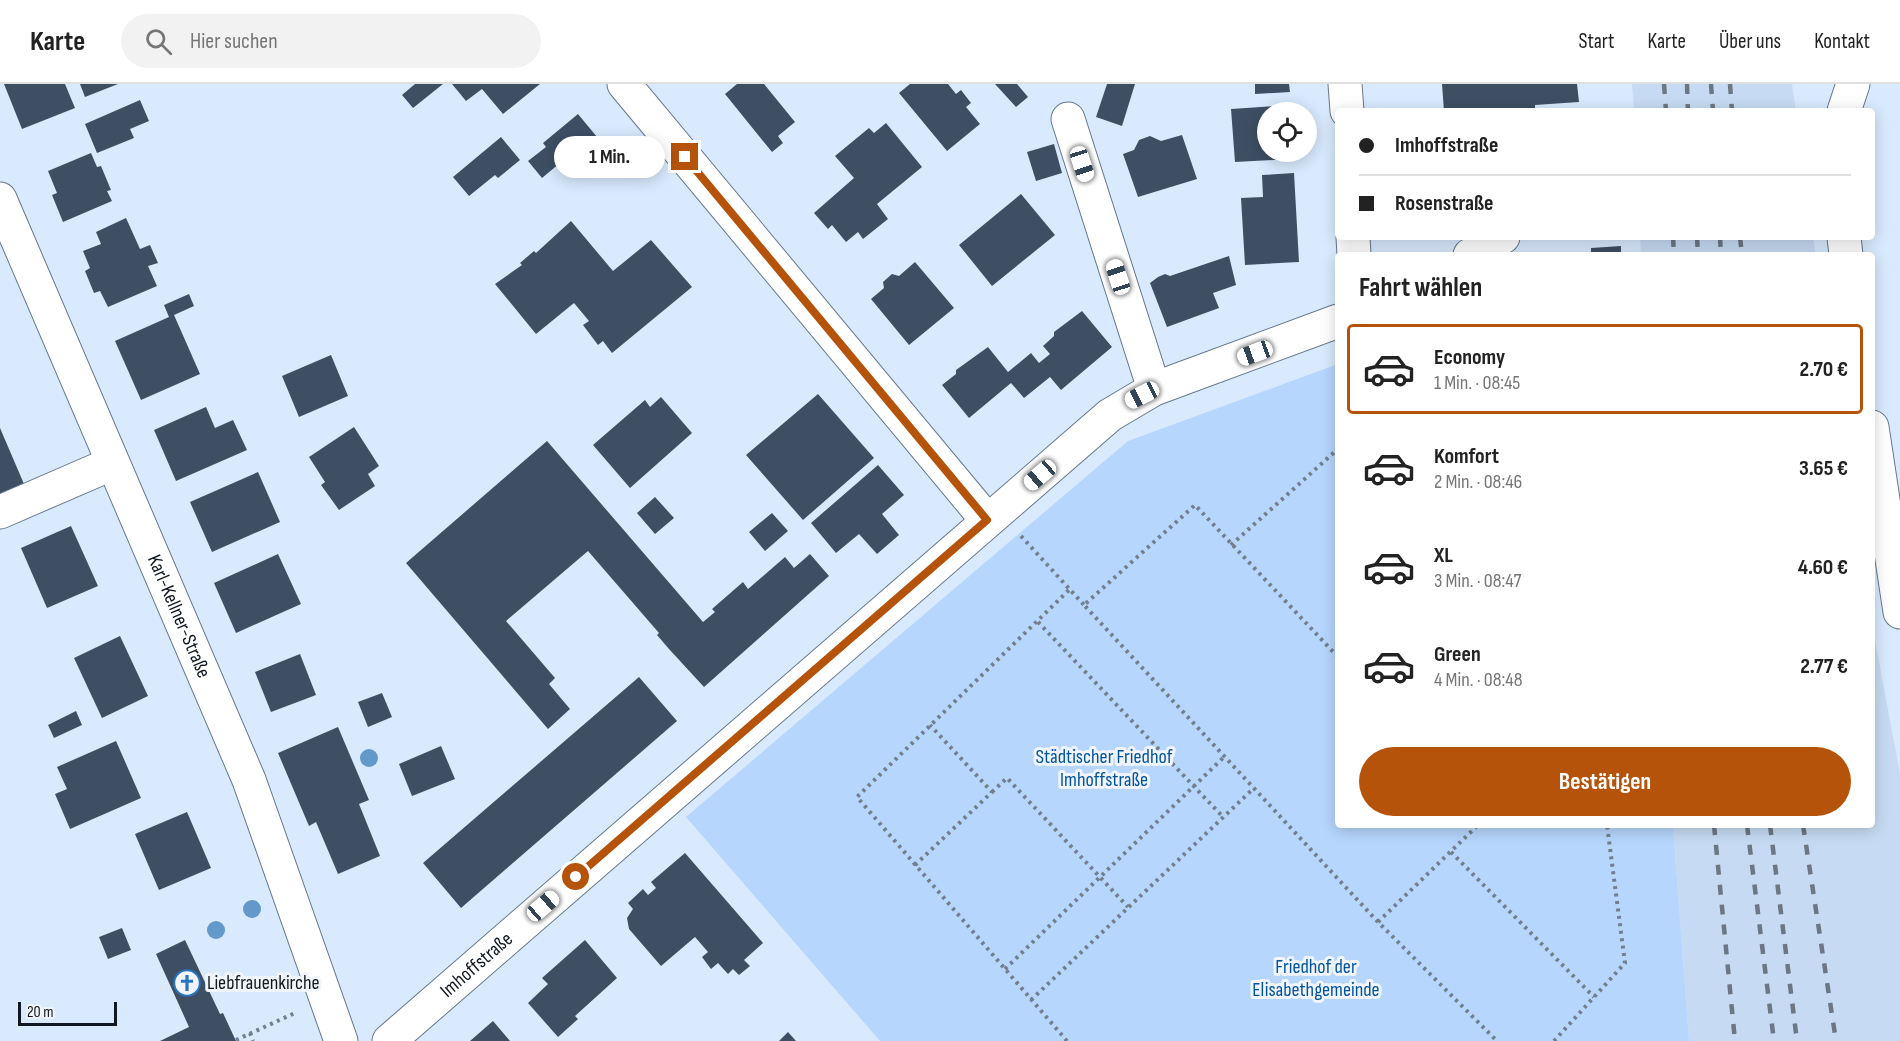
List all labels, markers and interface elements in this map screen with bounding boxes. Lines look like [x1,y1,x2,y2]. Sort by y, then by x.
search box [121,14,541,68]
text: Karte [30,25,85,58]
icon: search [142,25,175,58]
text: Hier suchen [190,28,278,55]
text: Start [1578,29,1615,54]
text: Karte [1648,29,1686,54]
text: Über uns [1719,29,1781,54]
text: Kontakt [1814,29,1870,54]
map controls [1257,102,1317,162]
button: locate [1257,102,1317,162]
text: Imhoffstraße [1395,132,1498,159]
callout: 1 Min. [553,136,664,178]
route end [671,143,698,170]
car [1068,144,1096,184]
text: 1 Min. [589,145,630,169]
text: Rosenstraße [1395,190,1494,217]
car [1104,257,1132,297]
text: Fahrt wählen [1359,272,1482,304]
car [1235,338,1275,368]
icon: car [1362,342,1416,396]
text: Economy [1434,344,1505,371]
text: 2.70 € [1800,356,1848,383]
text: 1 Min. · 08:45 [1434,371,1520,395]
car [1122,379,1162,411]
icon: car [1362,441,1416,495]
text: Komfort [1434,443,1499,470]
text: 3.65 € [1799,455,1848,482]
car [1021,456,1059,494]
text: 2 Min. · 08:46 [1434,470,1522,494]
icon: car [1362,540,1416,594]
text: XL [1434,542,1453,569]
street label: Karl-Kellner-Straße [142,551,216,681]
text: 4.60 € [1798,554,1848,581]
text: 3 Min. · 08:47 [1434,569,1522,593]
icon: car [1362,639,1416,693]
text: Green [1434,641,1481,668]
text: 2.77 € [1800,653,1848,680]
text: 4 Min. · 08:48 [1434,668,1522,692]
park label: Städtischer Friedhof Imhoffstraße [1035,745,1173,792]
button: Bestätigen [1359,747,1851,816]
route start [562,863,589,890]
car [524,887,562,925]
street label: Imhoffstraße [435,927,518,1003]
park label: Friedhof der Elisabethgemeinde [1252,955,1380,1002]
church icon: Liebfrauenkirche [172,968,202,998]
place label: Liebfrauenkirche [207,971,320,995]
scale bar [18,999,117,1026]
text: 20 m [27,1003,54,1022]

